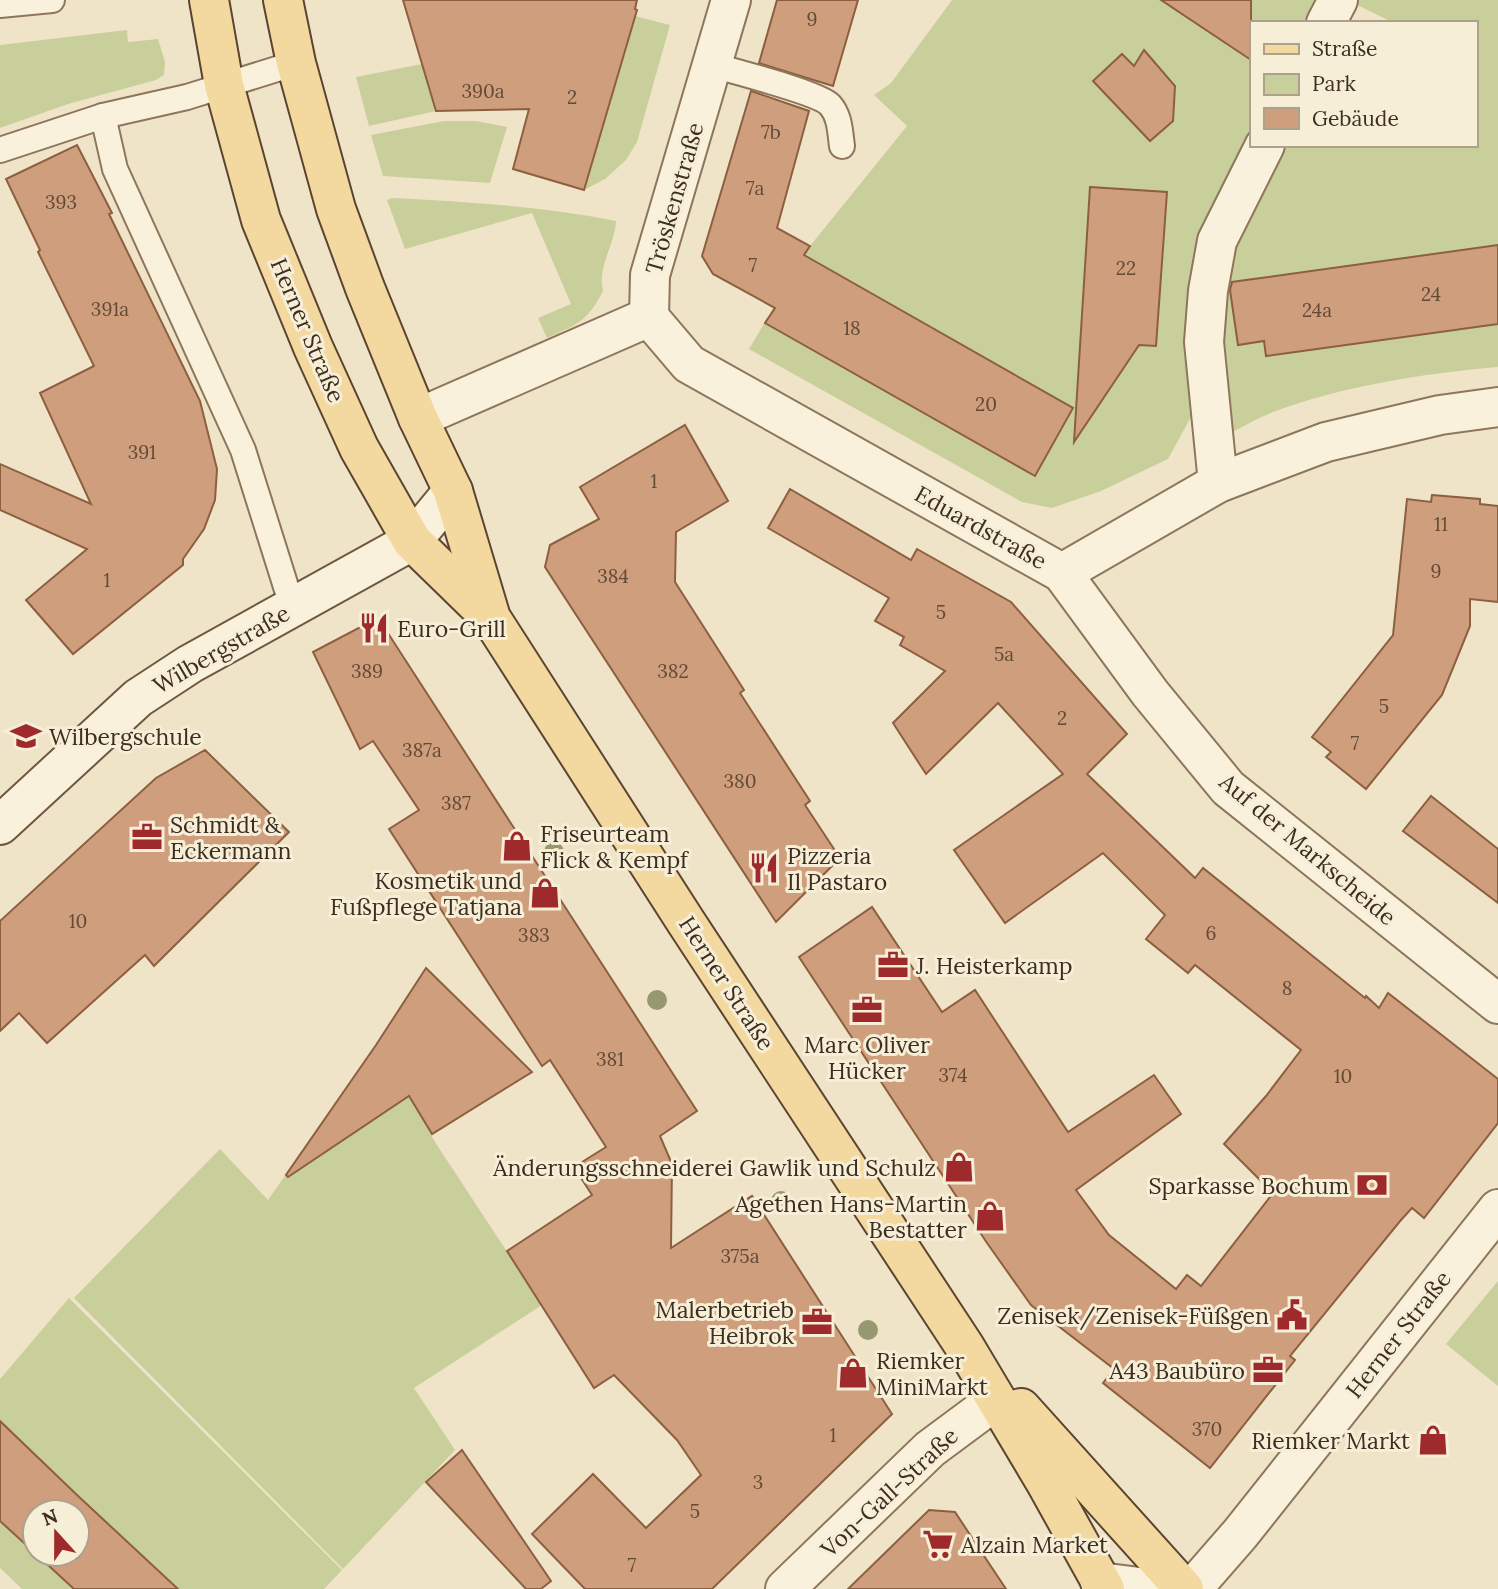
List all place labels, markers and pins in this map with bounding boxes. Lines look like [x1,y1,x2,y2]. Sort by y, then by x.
restaurant icon: Euro-Grill [357,611,391,645]
place label: Euro-Grill [397,614,506,643]
school or university icon: Wilbergschule [9,719,43,753]
place label: Wilbergschule [49,722,202,751]
place label: Schmidt & Eckermann [170,810,292,865]
place label: Friseurteam Flick & Kempf [540,819,690,874]
office icon: Schmidt & Eckermann [130,820,164,854]
shop icon: Friseurteam Flick & Kempf [500,829,534,863]
place label: Pizzeria Il Pastaro [787,841,887,896]
restaurant icon: Pizzeria Il Pastaro [747,851,781,885]
place label: Kosmetik und Fußpflege Tatjana [330,866,522,921]
shop icon: Kosmetik und Fußpflege Tatjana [528,876,562,910]
office icon: J. Heisterkamp [876,948,910,982]
place label: J. Heisterkamp [915,951,1073,980]
office icon: Marc Oliver Hücker [850,993,884,1027]
place label: Marc Oliver Hücker [804,1030,930,1085]
shop icon: Änderungsschneiderei Gawlik und Schulz [942,1150,976,1184]
place label: Änderungsschneiderei Gawlik und Schulz [492,1153,936,1182]
bank icon: Sparkasse Bochum [1355,1168,1389,1202]
place label: Sparkasse Bochum [1149,1171,1349,1200]
place label: Agethen Hans-Martin Bestatter [734,1189,967,1244]
shop icon: Agethen Hans-Martin Bestatter [973,1199,1007,1233]
place label: Malerbetrieb Heibrok [656,1295,795,1350]
public building icon: Zenisek/Zenisek-Füßgen [1275,1298,1309,1332]
place label: Zenisek/Zenisek-Füßgen [997,1301,1269,1331]
office icon: Malerbetrieb Heibrok [800,1305,834,1339]
place label: Riemker MiniMarkt [876,1346,988,1401]
office icon: A43 Baubüro [1251,1353,1285,1387]
shop icon: Riemker MiniMarkt [836,1356,870,1390]
place label: A43 Baubüro [1108,1356,1245,1385]
shop icon: Riemker Markt [1416,1423,1450,1457]
place label: Riemker Markt [1251,1426,1410,1455]
supermarket icon: Alzain Market [921,1527,955,1561]
place label: Alzain Market [960,1530,1108,1559]

